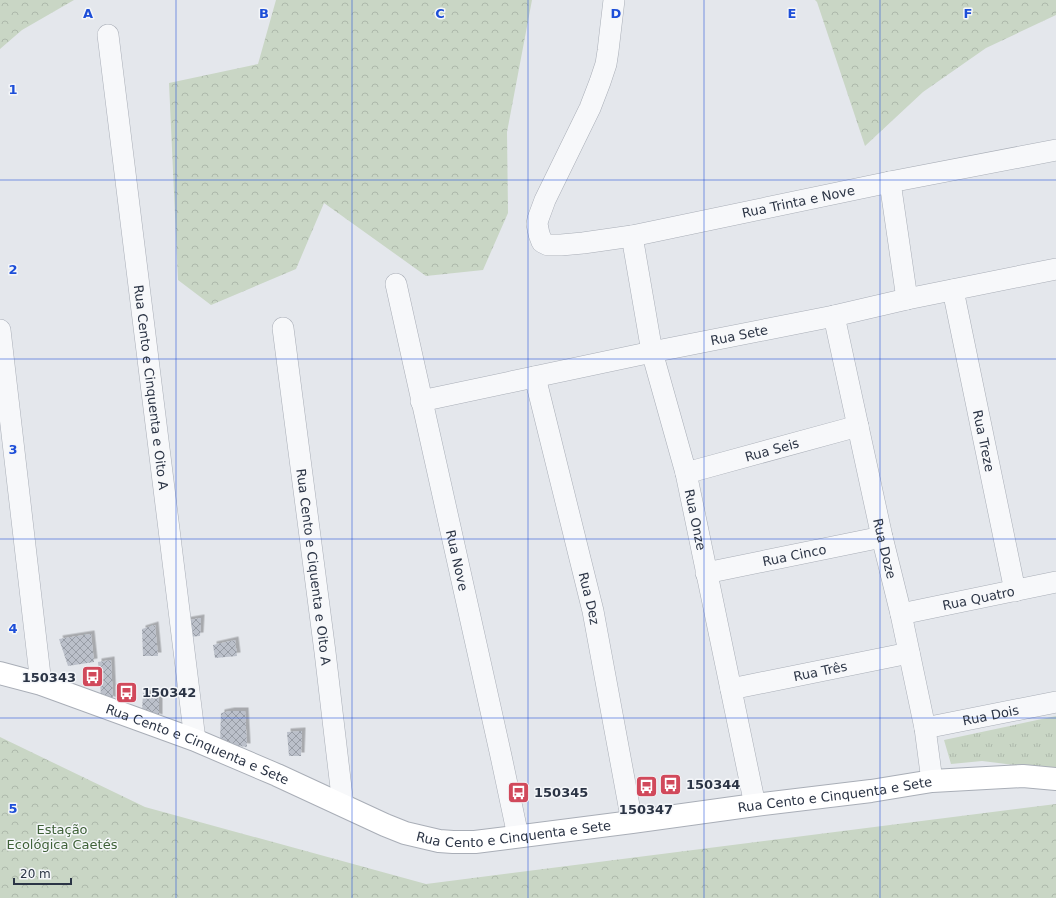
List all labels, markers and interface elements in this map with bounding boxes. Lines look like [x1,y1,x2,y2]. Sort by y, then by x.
text: A [83,6,93,21]
text: B [259,6,269,21]
text: C [435,6,445,21]
text: D [611,6,622,21]
text: E [788,6,796,21]
text: F [964,6,972,21]
text: 1 [8,82,18,97]
street label: Rua Trinta e Nove [741,183,856,221]
text: 2 [8,262,18,277]
street label: Rua Cento e Cinquenta e Oito A [131,284,171,491]
street label: Rua Sete [709,322,769,348]
street label: Rua Treze [970,409,997,473]
street label: Rua Seis [743,435,801,465]
text: 3 [8,442,18,457]
street label: Rua Cento e Ciquenta e Oito A [293,468,334,666]
street label: Rua Onze [682,488,709,552]
street label: Rua Doze [870,517,899,580]
street label: Rua Nove [443,528,471,592]
street label: Rua Cinco [761,542,828,569]
street label: Rua Dez [576,571,602,626]
street label: Rua Quatro [941,584,1016,613]
text: 4 [8,621,18,636]
street label: Rua Três [792,659,849,684]
bus stop icon: 150343 [79,664,105,690]
place label: 150343 [22,670,76,685]
bus stop icon: 150342 [114,679,140,705]
place label: 150342 [142,685,196,700]
street label: Rua Cento e Cinquenta e Sete [104,701,291,788]
street label: Rua Dois [961,702,1021,728]
bus stop icon: 150344 [657,771,683,797]
bus stop icon: 150347 [633,774,659,800]
street label: Rua Cento e Cinquenta e Sete [737,774,933,815]
place label: 150344 [686,777,740,792]
bus stop icon: 150345 [505,779,531,805]
place label: 150345 [534,785,588,800]
text: 5 [8,801,18,816]
place label: 150347 [619,802,673,817]
street label: Rua Cento e Cinquenta e Sete [415,818,612,850]
park label: Estação Ecológica Caetés [7,822,118,852]
scale bar [14,860,71,886]
text: 20 m [20,867,51,881]

